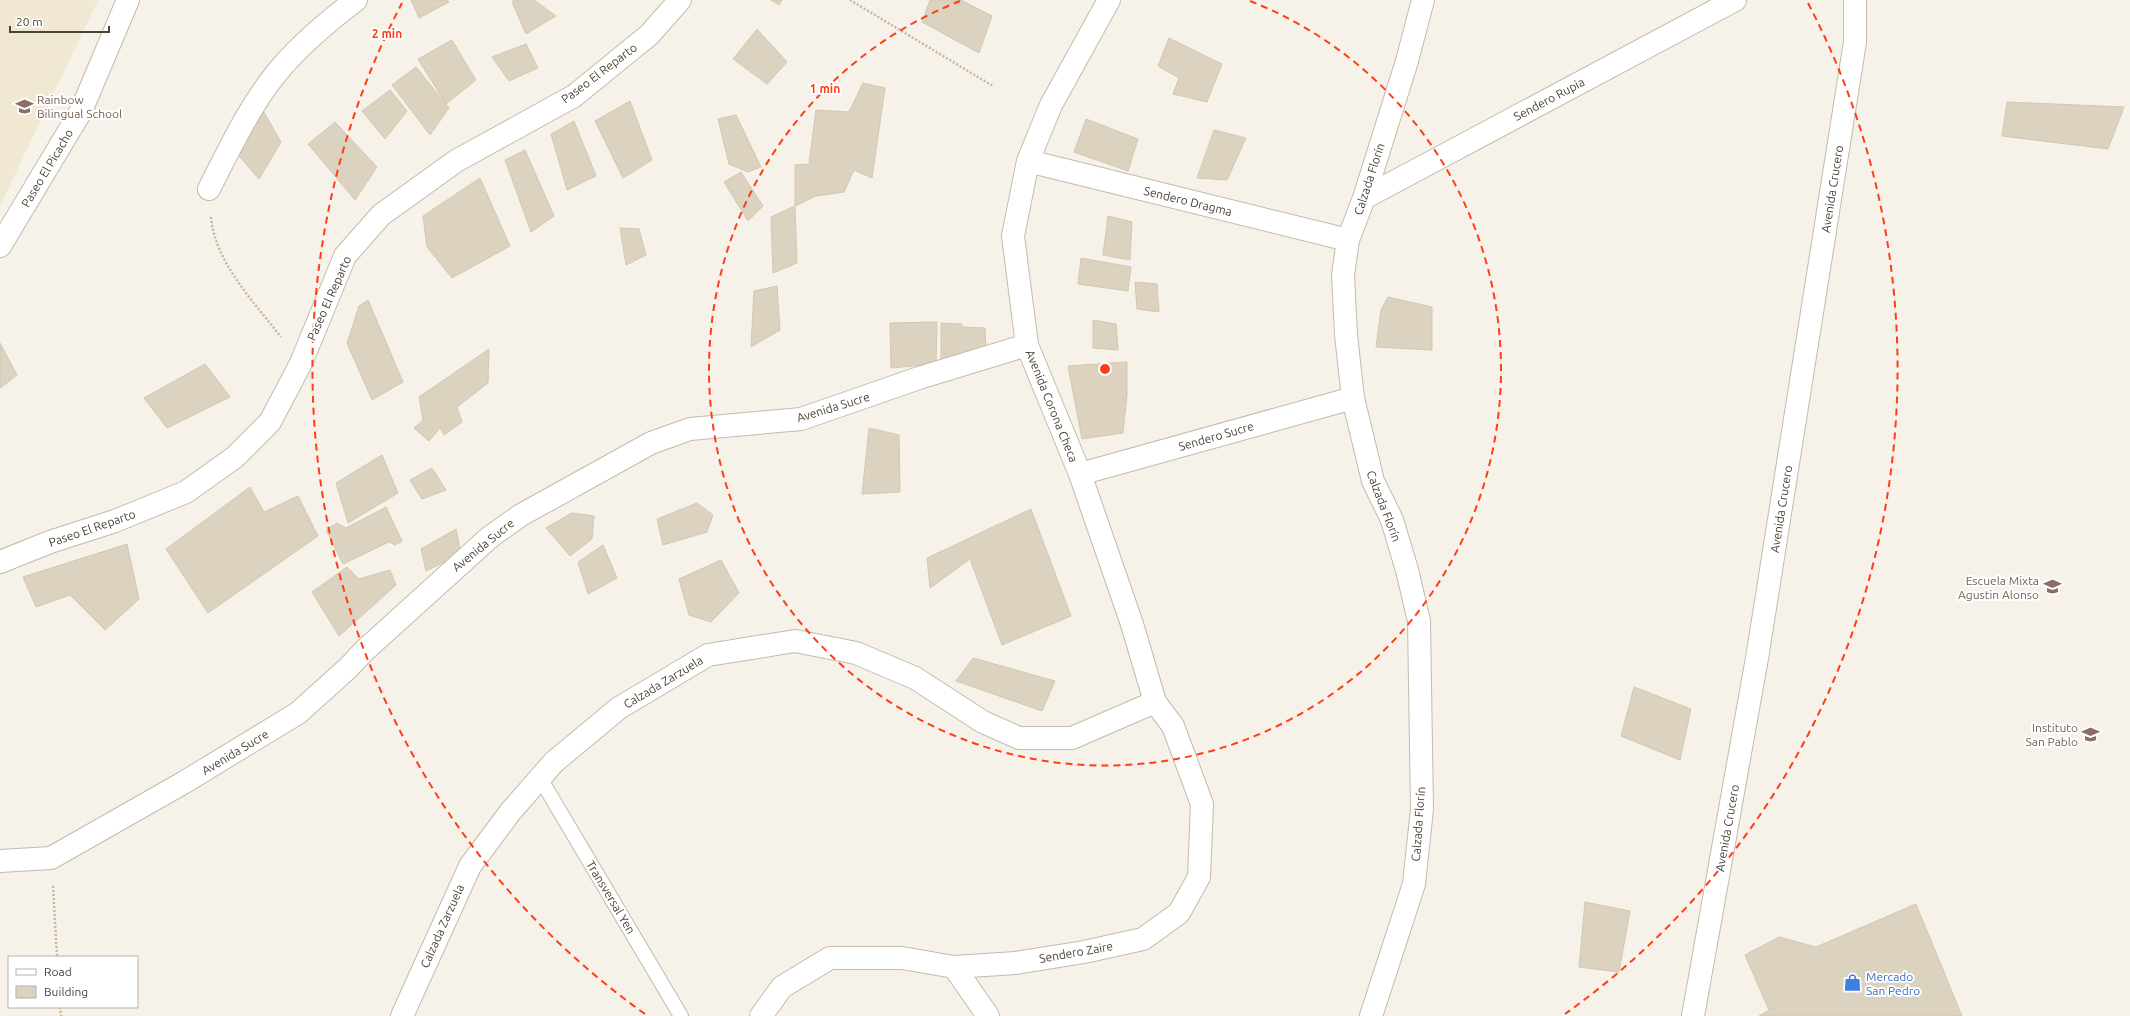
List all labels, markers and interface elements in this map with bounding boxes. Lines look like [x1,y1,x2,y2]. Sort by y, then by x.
scale bar [10,8,109,34]
text: 20 m [16,15,43,28]
text: 2 min [372,27,402,40]
street label: Paseo El Reparto [559,40,639,106]
street label: Sendero Rupia [1511,75,1587,123]
text: 1 min [810,82,840,95]
place label: Rainbow Bilingual School [37,93,122,120]
school or university icon: Rainbow Bilingual School [14,96,34,116]
street label: Paseo El Picacho [19,127,75,209]
street label: Calzada Florín [1351,141,1387,217]
street label: Avenida Crucero [1819,144,1845,234]
street label: Sendero Dragma [1143,184,1233,218]
street label: Paseo El Reparto [305,254,353,342]
street label: Avenida Corona Checa [1023,348,1081,464]
centre of rings [1098,362,1112,376]
street label: Avenida Sucre [795,390,871,424]
street label: Sendero Sucre [1177,419,1255,453]
street label: Avenida Crucero [1768,464,1794,554]
street label: Calzada Florín [1364,469,1404,543]
street label: Paseo El Reparto [47,507,137,549]
street label: Avenida Sucre [449,516,517,574]
place label: Escuela Mixta Agustin Alonso [1958,574,2039,601]
school or university icon: Escuela Mixta Agustin Alonso [2042,577,2062,597]
street label: Calzada Zarzuela [621,653,705,711]
place label: Instituto San Pablo [2026,721,2078,748]
school or university icon: Instituto San Pablo [2081,724,2101,744]
street label: Avenida Sucre [199,727,271,777]
street label: Avenida Crucero [1713,783,1741,873]
street label: Calzada Florín [1409,786,1427,862]
street label: Transversal Yen [584,858,638,936]
street label: Calzada Zarzuela [418,882,466,970]
street label: Sendero Zaire [1038,939,1114,965]
legend [8,956,138,1008]
text: Road [44,965,72,978]
place label: Mercado San Pedro [1866,970,1920,997]
shop icon: Mercado San Pedro [1843,973,1863,993]
text: Building [44,985,88,998]

